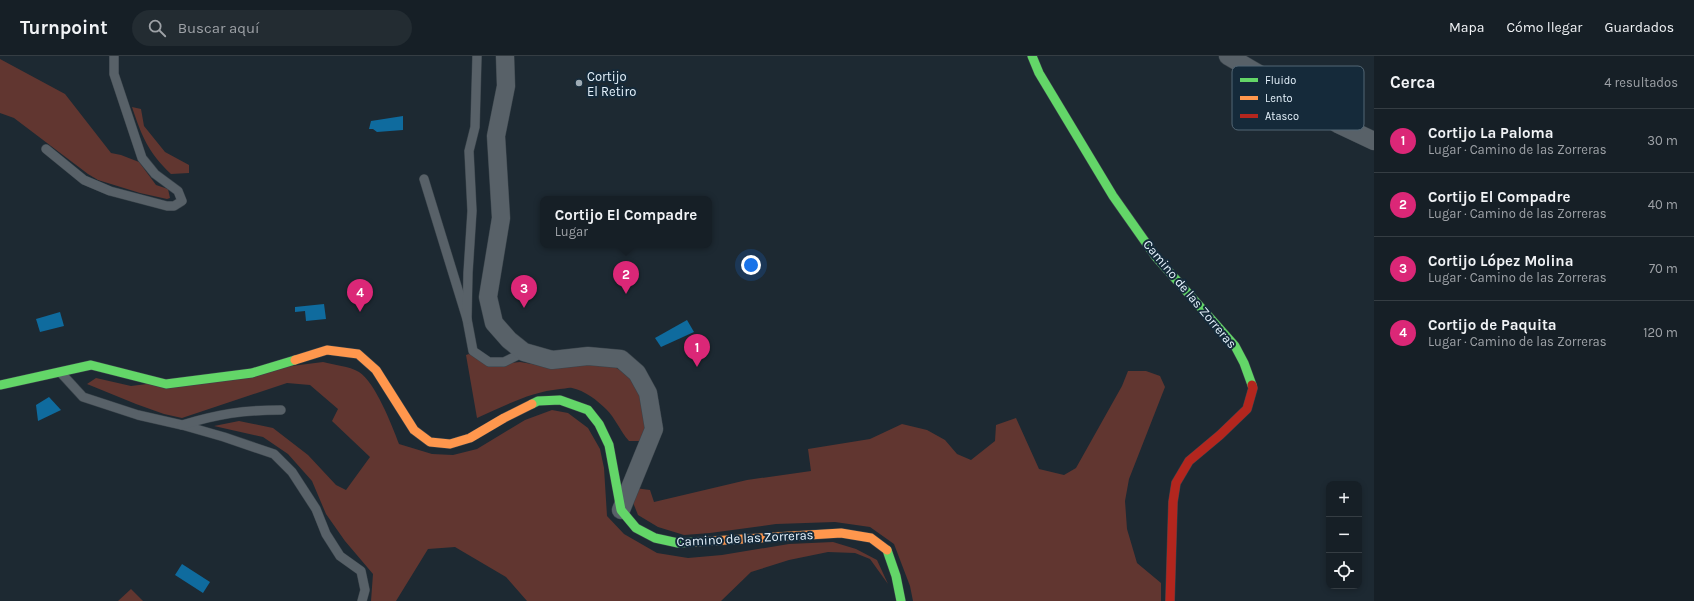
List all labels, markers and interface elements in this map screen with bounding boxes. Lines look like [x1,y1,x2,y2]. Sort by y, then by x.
search box [132,10,412,46]
text: Turnpoint [20,17,108,39]
icon: search [146,17,168,39]
text: Buscar aquí [178,19,260,37]
text: Mapa [1449,19,1484,36]
text: Cómo llegar [1506,19,1582,36]
text: Guardados [1604,19,1674,36]
legend [1232,66,1364,130]
place label: Cortijo El Retiro [587,69,636,99]
text: Cerca [1390,72,1435,92]
text: Fluido [1265,74,1296,87]
text: 4 resultados [1604,75,1678,90]
marker: Cortijo El Retiro [574,78,584,88]
text: Lento [1265,92,1293,105]
text: Atasco [1265,110,1299,123]
text: Cortijo La Paloma [1428,124,1554,142]
text: 1 [1401,133,1405,148]
text: 30 m [1647,133,1678,148]
text: Lugar · Camino de las Zorreras [1428,142,1607,157]
text: Cortijo El Compadre [1428,188,1570,206]
popup [540,196,712,248]
text: 2 [1399,197,1407,212]
text: 40 m [1648,197,1678,212]
text: Cortijo El Compadre [555,206,697,224]
text: Lugar · Camino de las Zorreras [1428,206,1607,221]
text: Lugar [555,224,588,239]
street label: Camino de las Zorreras [1140,237,1240,351]
text: Cortijo López Molina [1428,252,1573,270]
your location [741,255,761,275]
pin: 2 [613,261,639,294]
text: 3 [1399,261,1407,276]
text: 70 m [1649,261,1678,276]
text: Lugar · Camino de las Zorreras [1428,270,1607,285]
pin: 3 [511,275,537,308]
pin: 4 [347,279,373,312]
text: Cortijo de Paquita [1428,316,1557,334]
text: 4 [1399,325,1407,340]
text: 120 m [1643,325,1678,340]
pin: 1 [684,334,710,367]
text: Lugar · Camino de las Zorreras [1428,334,1607,349]
map controls [1326,481,1362,589]
button: + [1326,481,1362,517]
button: − [1326,517,1362,553]
street label: Camino de las Zorreras [676,527,814,549]
button: locate [1326,553,1362,589]

